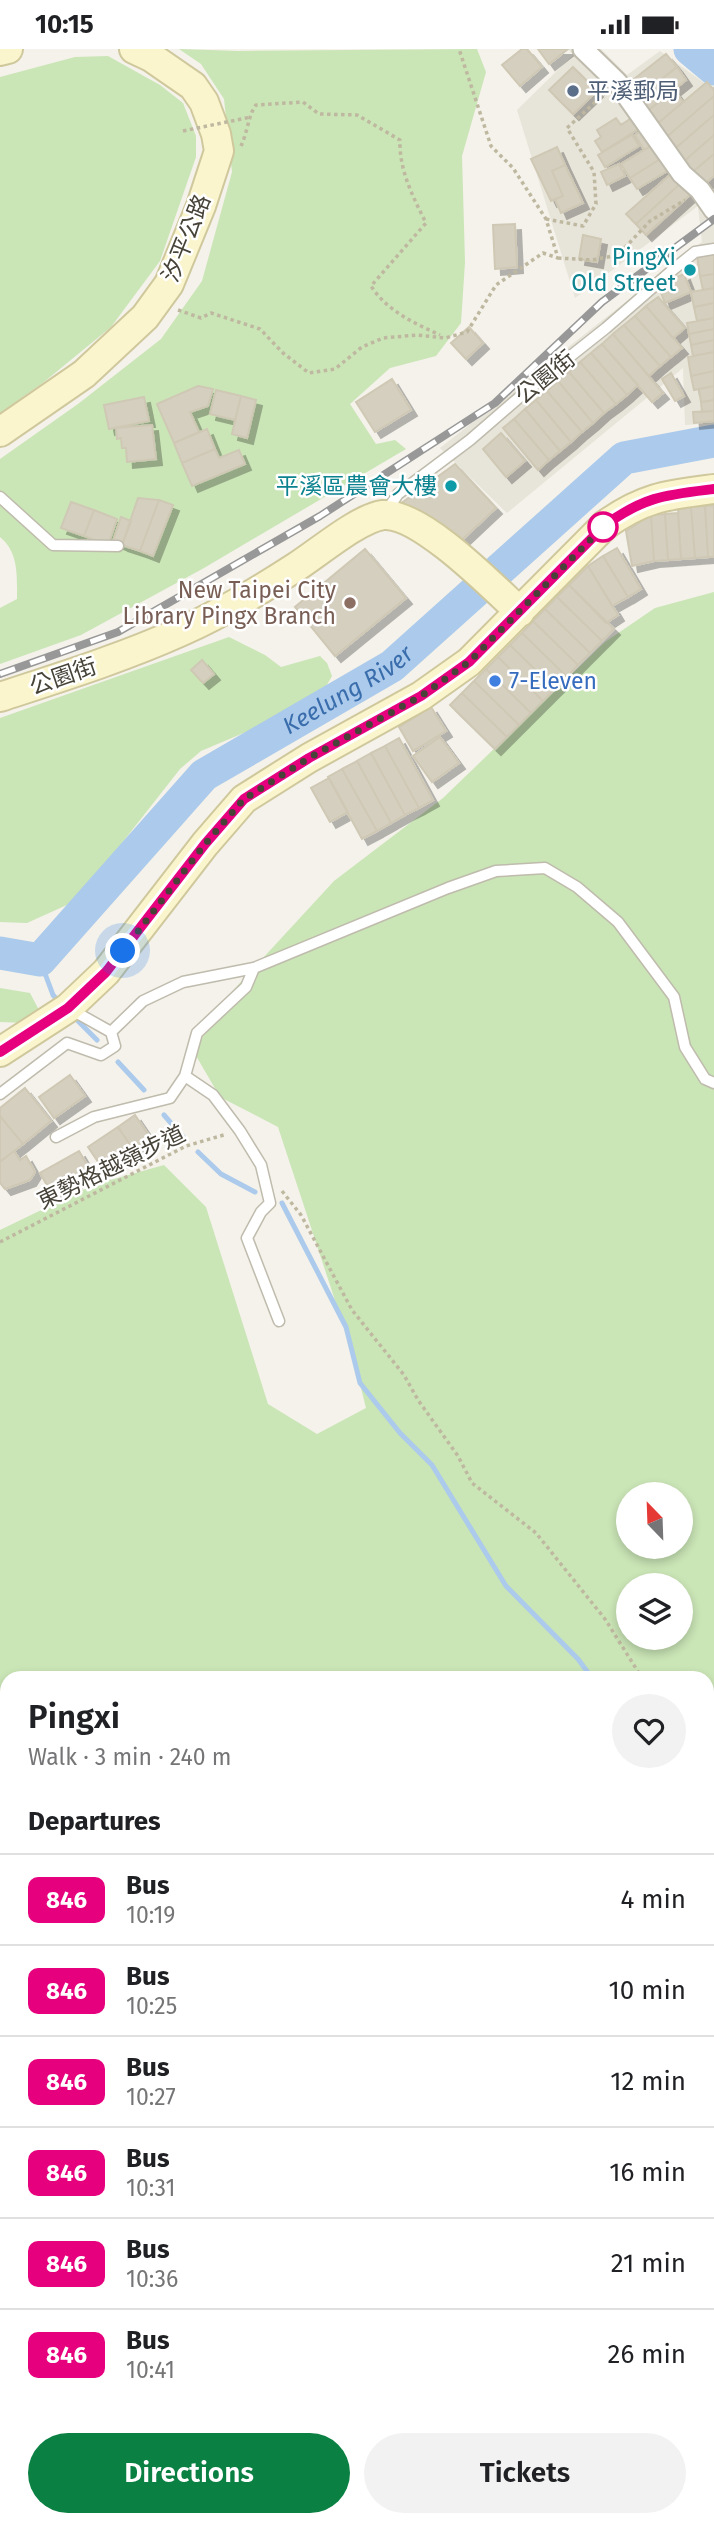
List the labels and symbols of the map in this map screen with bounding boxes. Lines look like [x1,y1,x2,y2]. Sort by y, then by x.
place label: 平溪郵局 [587,77,679,105]
marker: 平溪郵局 [565,83,581,99]
street label: 汐平公路 [156,190,216,286]
place label: PingXi Old Street [571,243,677,297]
marker: PingXi Old Street [682,262,698,278]
street label: 公園街 [509,344,581,410]
place label: 平溪區農會大樓 [276,472,437,500]
marker: 平溪區農會大樓 [443,478,459,494]
unlabelled marker [588,512,618,542]
place label: New Taipei City Library Pingx Branch [122,576,337,630]
marker: New Taipei City Library Pingx Branch [342,595,358,611]
water label: Keelung River [278,639,420,740]
street label: 公園街 [26,652,100,700]
place label: 7-Eleven [509,667,597,695]
marker: 7-Eleven [487,673,503,689]
your location [105,933,140,968]
street label: 東勢格越嶺步道 [33,1119,189,1215]
north arrow [616,1482,693,1559]

